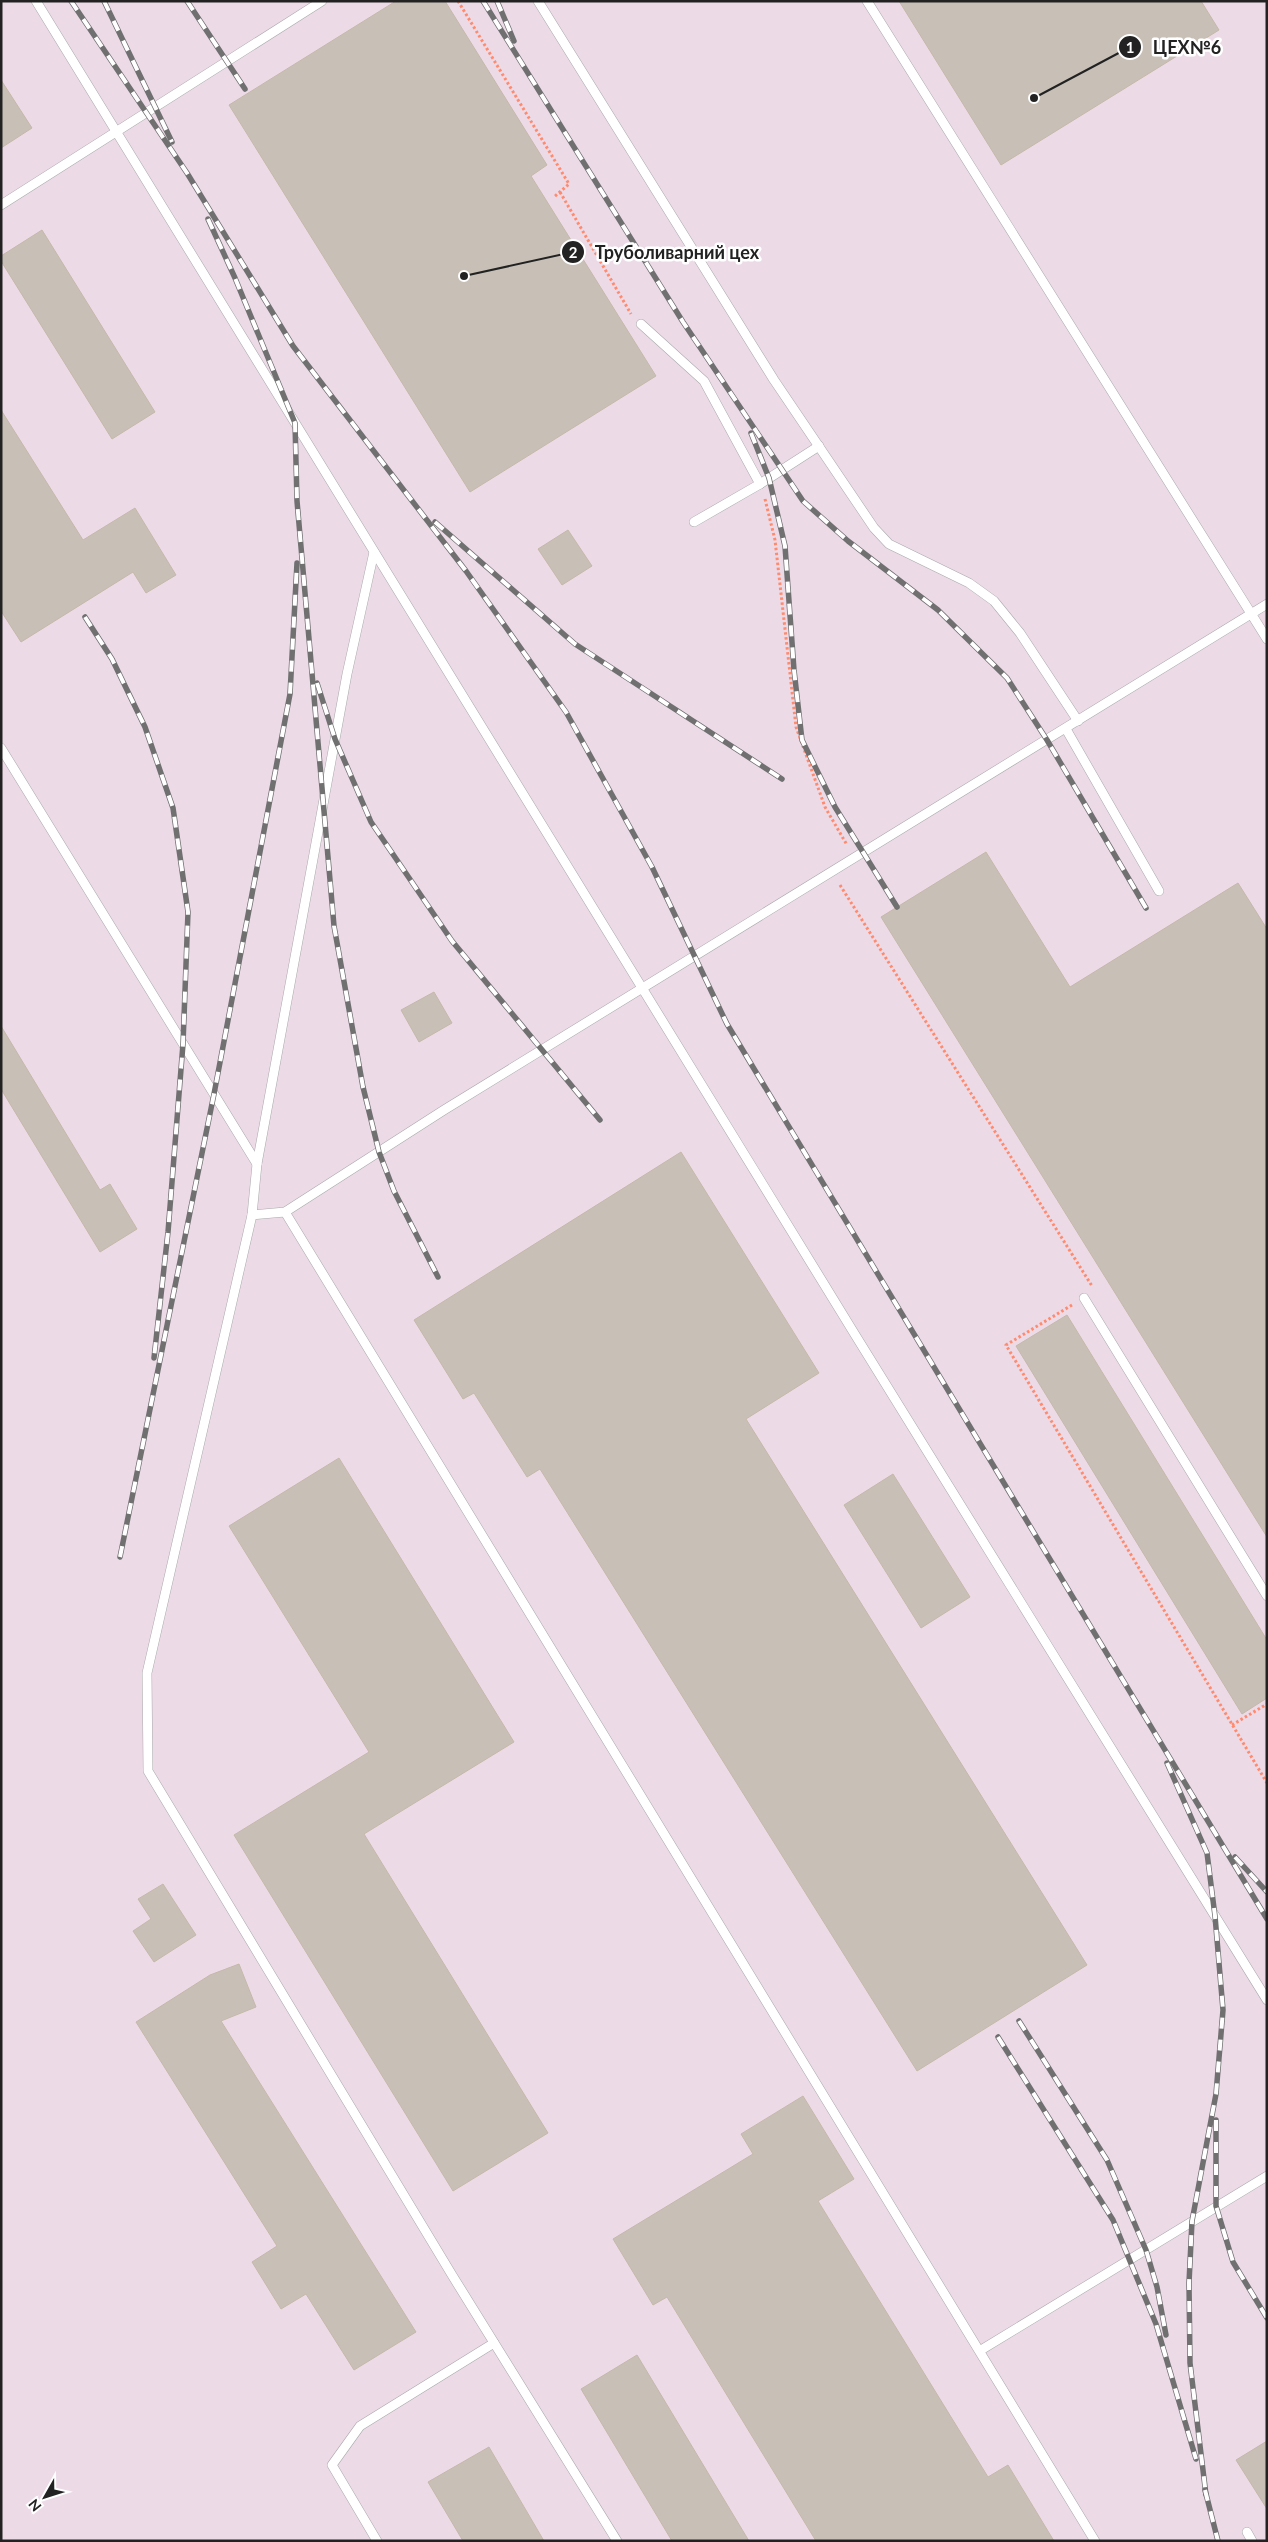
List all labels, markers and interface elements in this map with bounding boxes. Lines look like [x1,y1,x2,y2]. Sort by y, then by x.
callout: ЦЕХ№6 [1118,31,1231,64]
text: ЦЕХ№6 [1153,36,1221,58]
text: 1 [1126,38,1134,56]
callout: Труболиварний цех [560,236,770,269]
text: Труболиварний цех [595,241,760,263]
text: 2 [569,243,578,261]
north arrow [20,2472,70,2522]
text: N [25,2496,45,2515]

